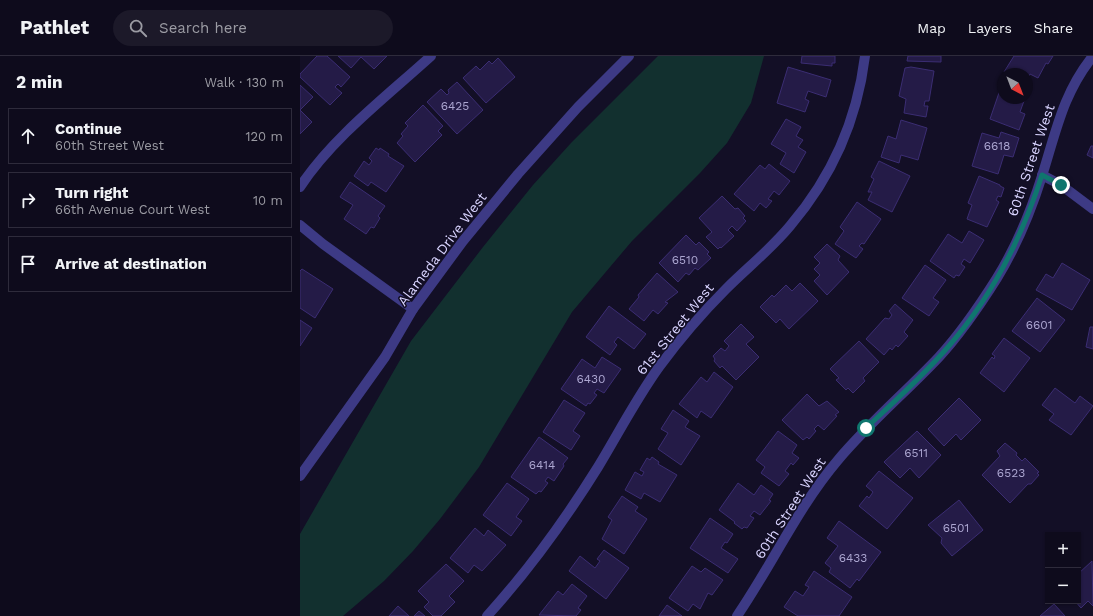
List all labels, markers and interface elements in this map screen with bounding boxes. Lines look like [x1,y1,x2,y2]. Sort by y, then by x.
search box [113,10,393,46]
text: Pathlet [20,16,89,39]
icon: search [127,17,149,39]
text: Search here [159,19,247,37]
text: Map [917,20,946,36]
text: Layers [968,20,1012,36]
text: Share [1034,20,1073,36]
north arrow [997,68,1033,104]
text: 2 min [16,72,62,92]
text: Walk · 130 m [205,75,284,90]
house number: 6425 [441,99,469,113]
street label: 60th Street West [1004,102,1058,218]
text: Continue [55,120,122,138]
icon: ahead [17,125,39,147]
text: 120 m [245,129,283,144]
text: 60th Street West [55,138,164,153]
house number: 6618 [984,139,1010,153]
route end [1052,176,1070,194]
text: Turn right [55,184,128,202]
icon: right [17,189,39,211]
street label: Alameda Drive West [394,189,490,309]
text: 10 m [253,193,283,208]
text: 66th Avenue Court West [55,202,210,217]
icon: arrive [17,253,39,275]
house number: 6510 [672,253,698,267]
text: Arrive at destination [55,255,207,273]
street label: 61st Street West [633,280,717,378]
house number: 6601 [1026,318,1052,332]
house number: 6430 [576,372,606,386]
route start [857,419,875,437]
house number: 6511 [904,446,928,460]
street label: 60th Street West [751,454,829,562]
house number: 6414 [529,458,555,472]
house number: 6523 [997,466,1025,480]
house number: 6501 [943,521,969,535]
map controls [1045,532,1081,604]
button: + [1045,532,1081,568]
house number: 6433 [839,551,867,565]
button: − [1045,568,1081,604]

